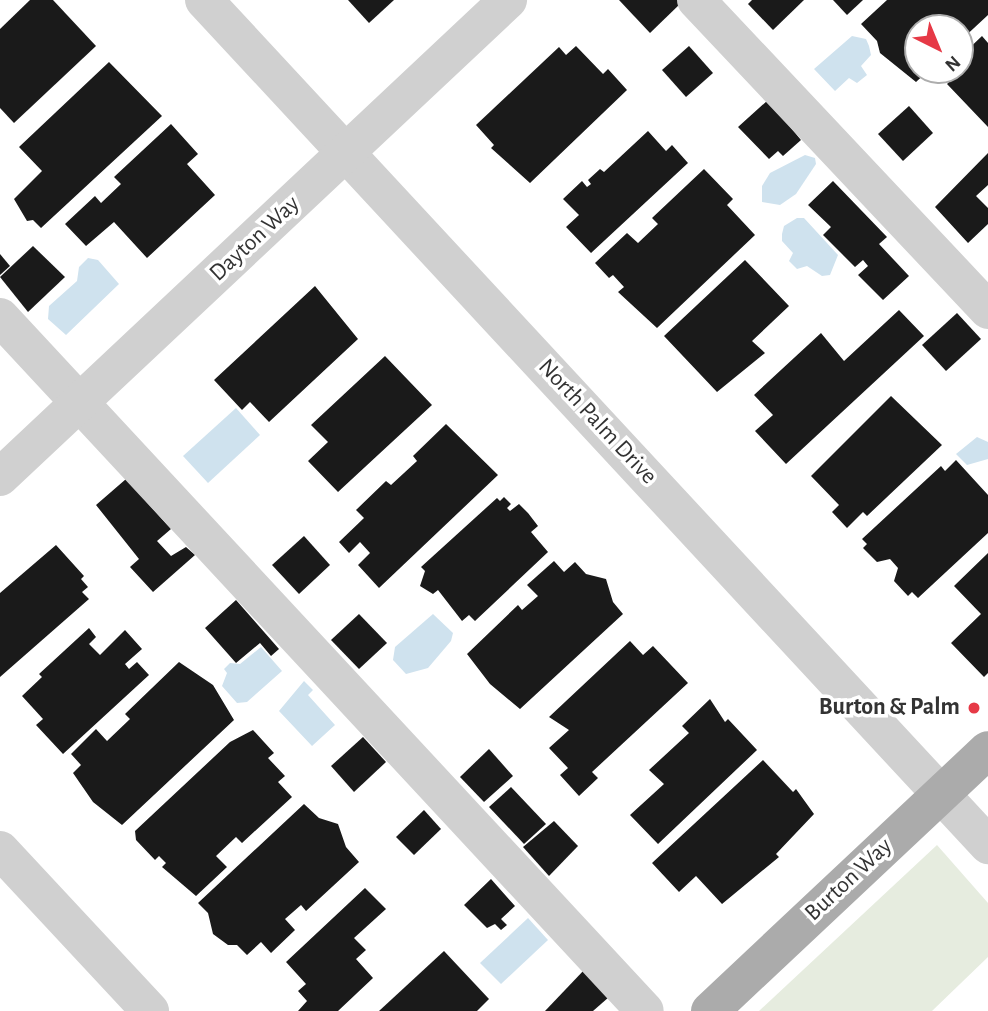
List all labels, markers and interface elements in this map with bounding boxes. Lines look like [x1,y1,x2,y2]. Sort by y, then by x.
north arrow [904,14,974,84]
text: N [941,52,964,75]
street label: Dayton Way [204,190,306,288]
street label: North Palm Drive [531,353,663,491]
place label: Burton & Palm [819,694,960,722]
marker: Burton & Palm [966,700,982,716]
street label: Burton Way [799,832,899,928]

